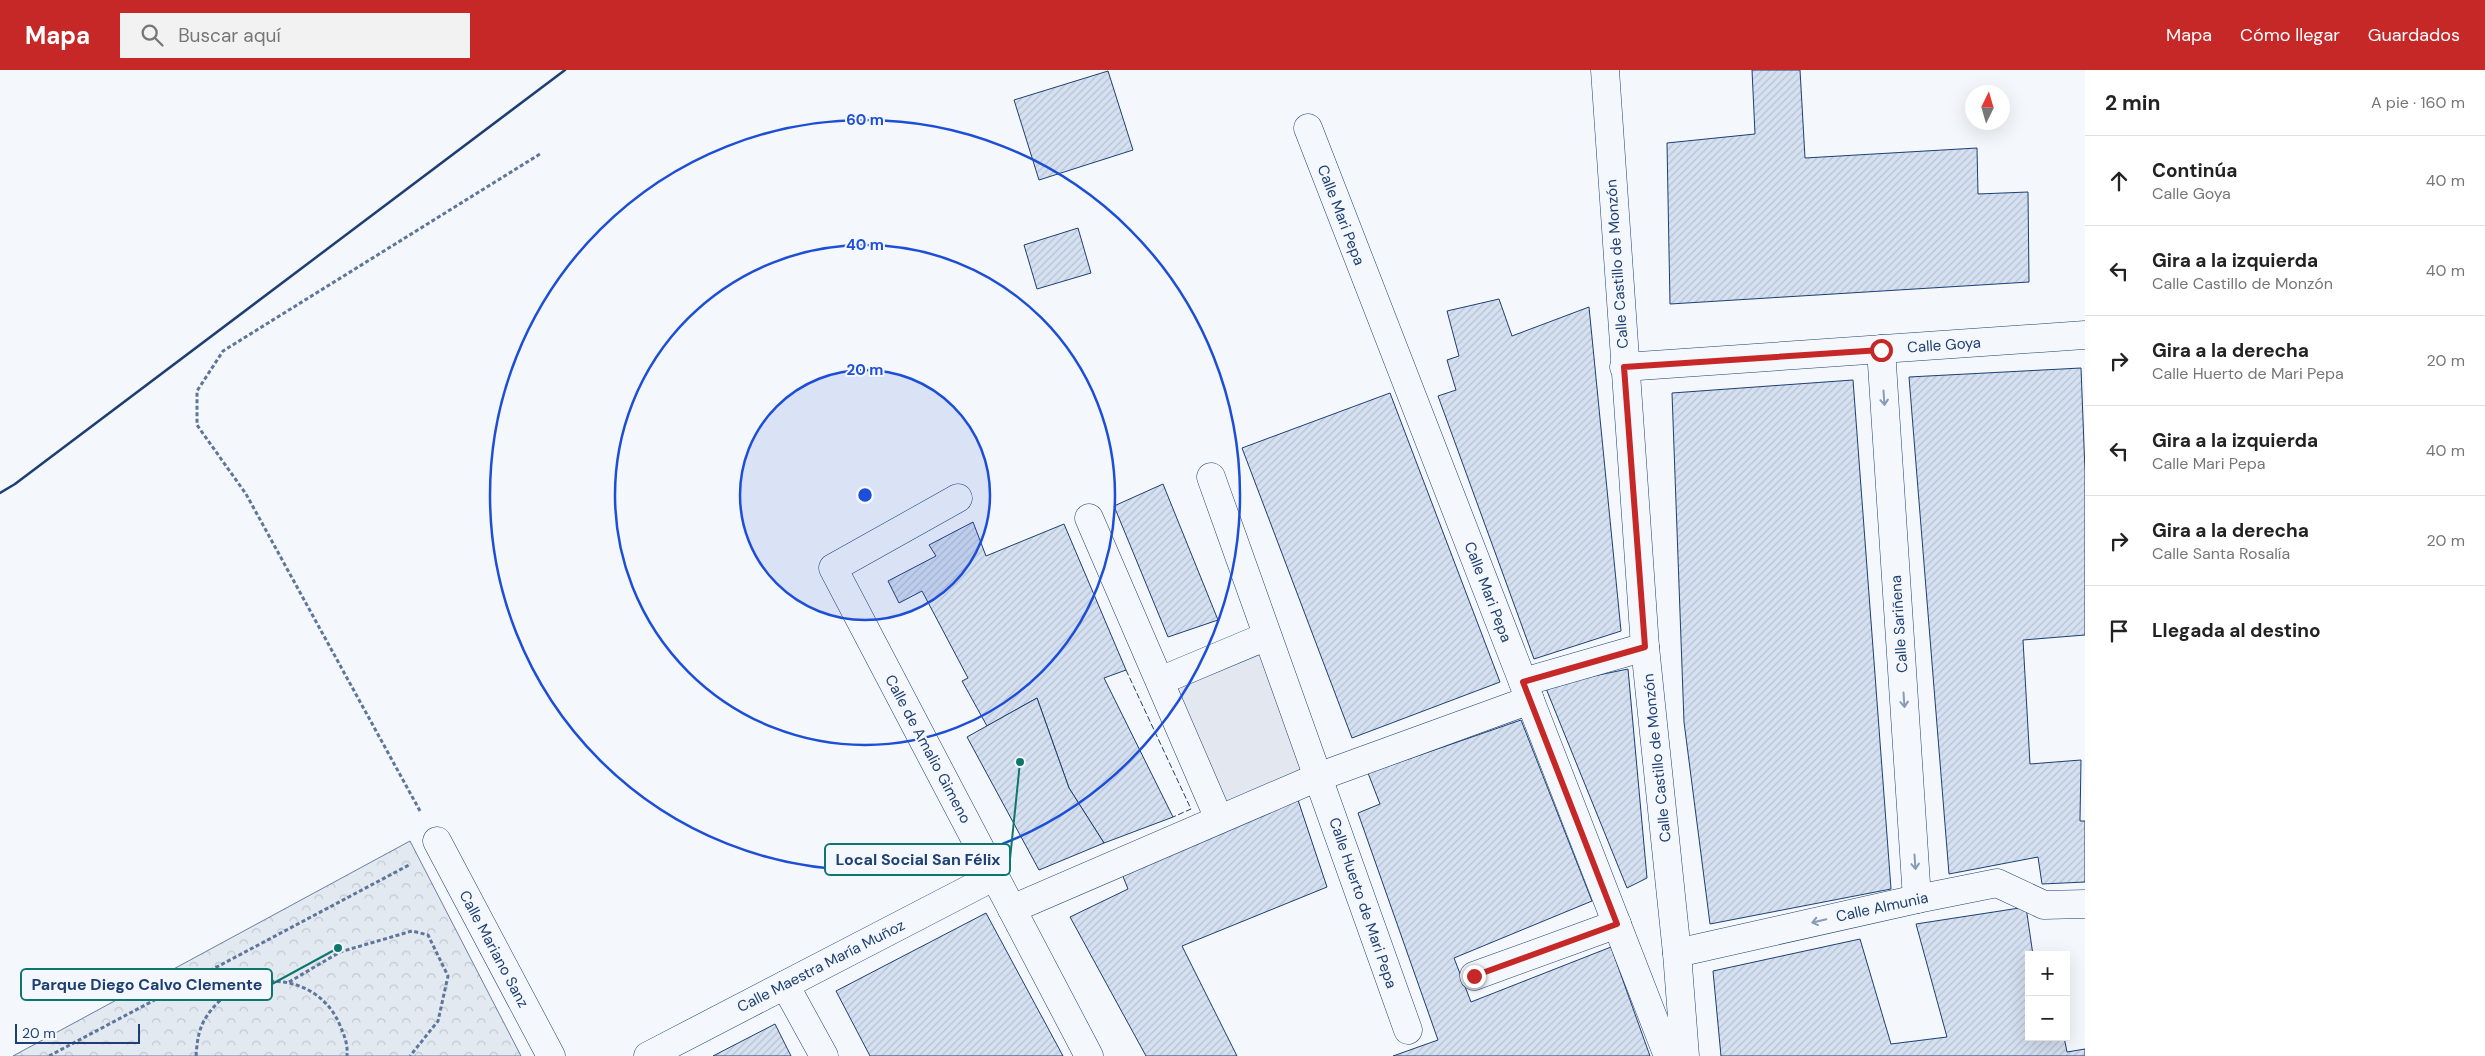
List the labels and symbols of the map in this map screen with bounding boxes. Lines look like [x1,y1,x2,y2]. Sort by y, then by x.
north arrow [1965,85,2010,130]
text: 60 m [846,110,884,130]
street label: Calle Mari Pepa [1313,162,1369,268]
street label: Calle Castillo de Monzón [1601,179,1633,349]
text: 40 m [846,235,884,255]
street label: Calle Goya [1906,332,1982,358]
route start [1870,339,1893,362]
text: 20 m [847,360,883,380]
one-way arrow [1879,390,1889,406]
centre of rings [856,486,874,504]
street label: Calle Mari Pepa [1460,539,1516,645]
street label: Calle Sariñena [1886,574,1912,674]
street label: Calle de Amalio Gimeno [880,671,976,827]
street label: Calle Castillo de Monzón [1638,673,1676,843]
one-way arrow [1900,692,1909,708]
street label: Calle Huerto de Mari Pepa [1324,815,1402,991]
callout: Local Social San Félix [825,844,1010,875]
text: Local Social San Félix [836,849,1000,870]
one-way arrow [1910,854,1920,870]
street label: Calle Mariano Sanz [455,887,533,1011]
street label: Calle Almunia [1834,887,1930,927]
street label: Calle Maestra María Muñoz [734,915,908,1017]
one-way arrow [1811,917,1827,926]
route end [1463,965,1486,988]
callout: Parque Diego Calvo Clemente [21,969,272,1000]
text: Parque Diego Calvo Clemente [32,974,262,995]
scale bar [15,1021,140,1044]

